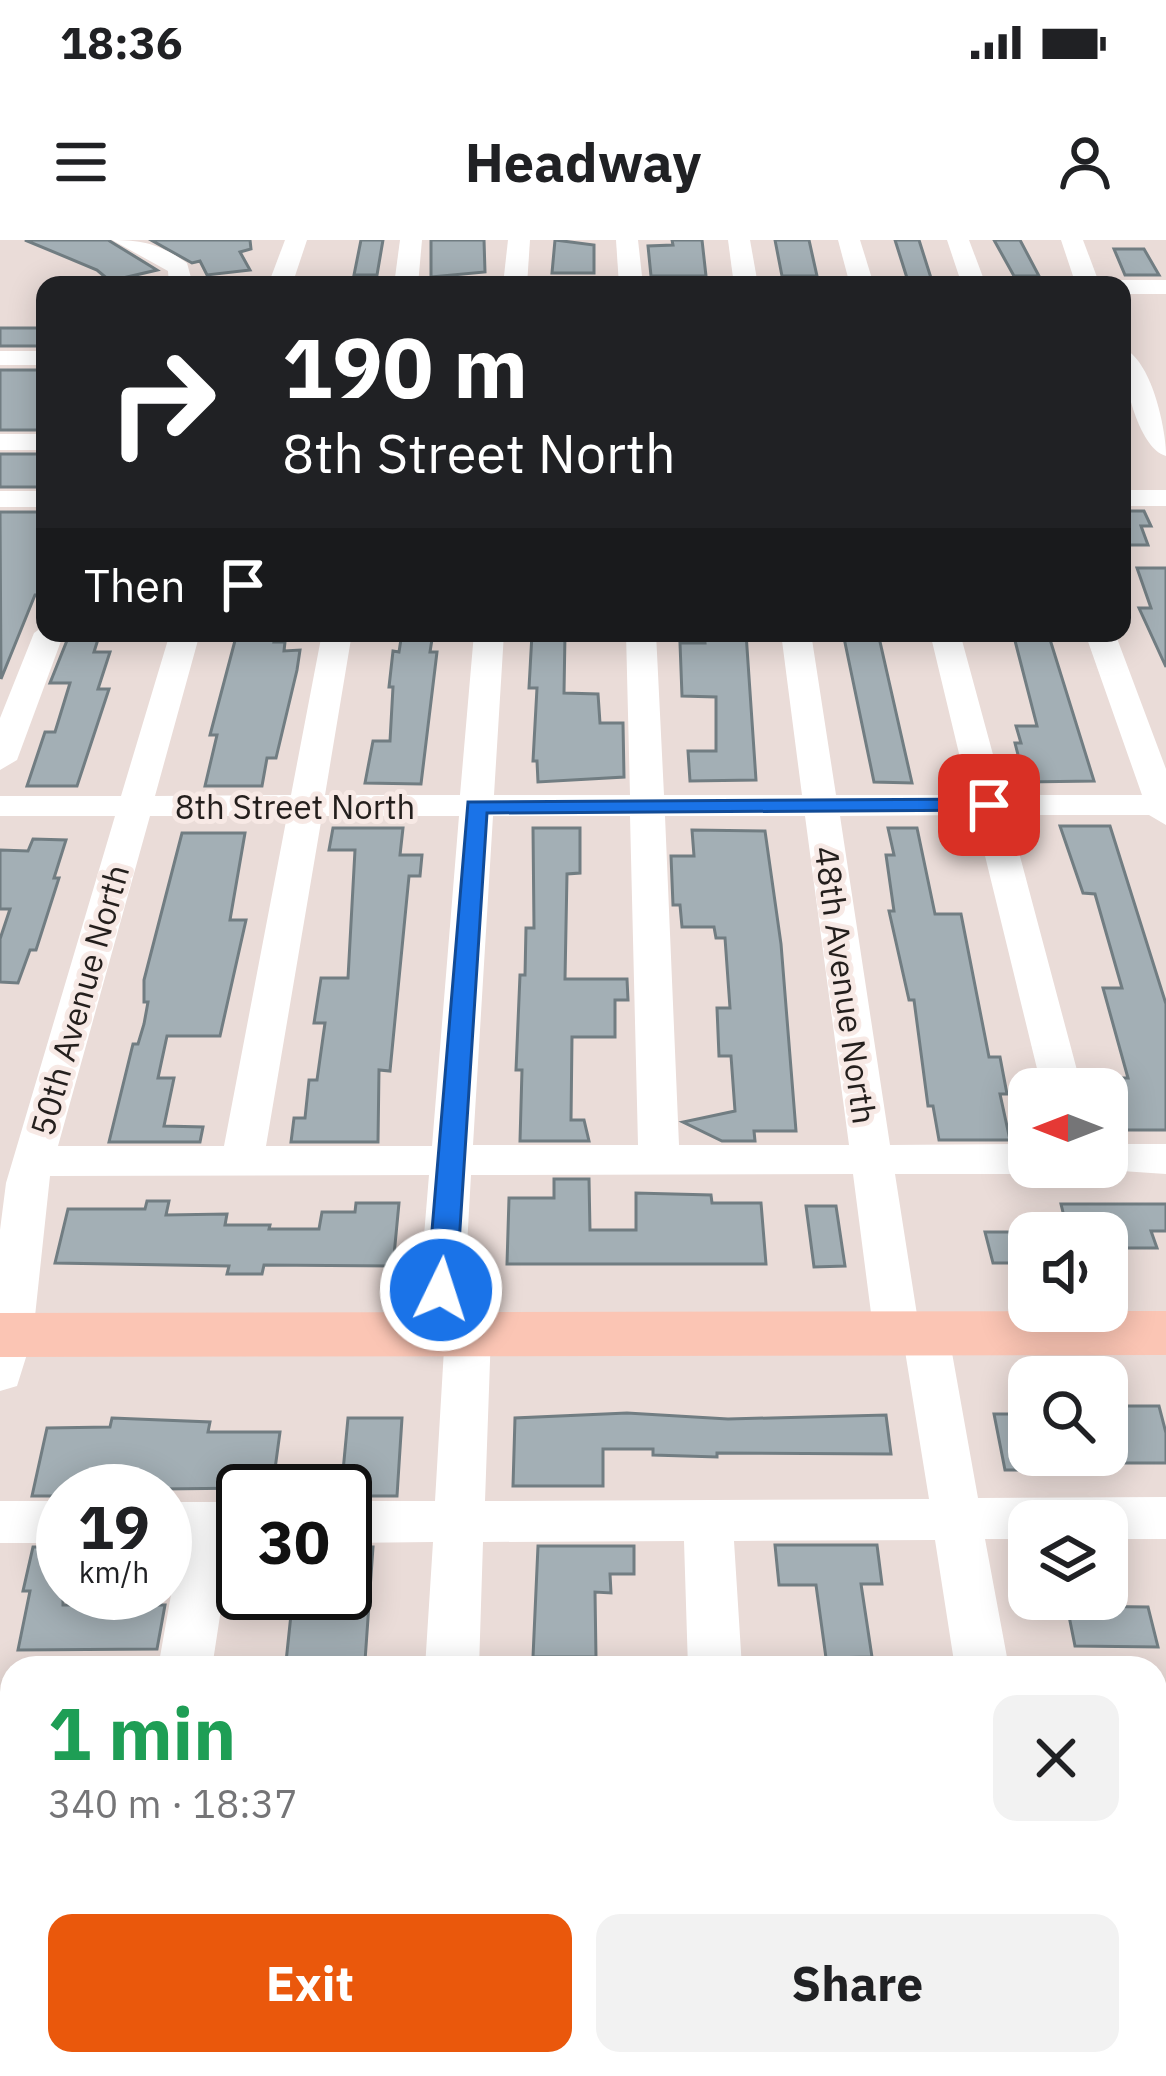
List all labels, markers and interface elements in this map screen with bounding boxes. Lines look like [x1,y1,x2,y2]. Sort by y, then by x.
text: 18:36 [60,13,183,71]
text: Headway [465,127,701,197]
icon: menu [48,129,114,195]
icon: person [1052,129,1118,195]
text: 190 m [282,312,528,421]
icon: right [84,324,240,480]
text: 8th Street North [282,418,676,488]
icon: arrive [210,552,276,618]
text: Then [84,556,186,614]
pin [938,754,1040,856]
icon: arrive [956,772,1022,838]
street label: 8th Street North [175,785,415,828]
street label: 48th Avenue North [805,843,887,1127]
street label: 50th Avenue North [20,859,138,1141]
north arrow [1008,1068,1128,1188]
map controls [1008,1068,1128,1620]
button: sound [1008,1212,1128,1332]
position arrow [378,1227,504,1353]
button: search [1008,1356,1128,1476]
speed limit sign: 30 [216,1464,372,1620]
text: 19 [78,1487,150,1566]
button: layers [1008,1500,1128,1620]
text: km/h [79,1552,149,1591]
text: 1 min [48,1686,236,1780]
button: close [993,1695,1119,1821]
text: 340 m · 18:37 [48,1778,298,1829]
button: Exit [48,1914,572,2052]
button: Share [596,1914,1119,2052]

